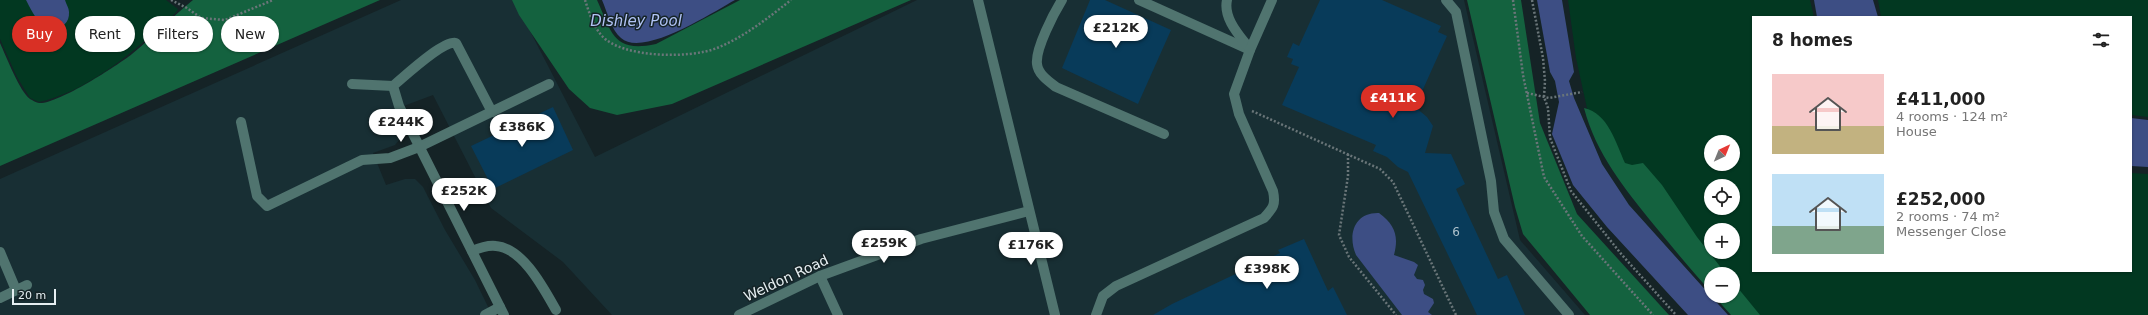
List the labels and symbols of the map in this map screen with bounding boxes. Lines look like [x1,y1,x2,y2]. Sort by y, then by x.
water label: Dishley Pool [590,12,683,30]
pin: £212K [1088,15,1144,49]
pin: £411K [1365,85,1421,119]
pin: £244K [373,109,429,143]
pin: £386K [494,114,550,148]
north arrow [1704,135,1740,171]
pin: £252K [436,178,492,212]
house number: 6 [1452,225,1460,239]
pin: £259K [856,230,912,264]
pin: £176K [1003,232,1059,266]
street label: Weldon Road [741,251,831,305]
pin: £398K [1239,256,1295,290]
scale bar [12,287,56,306]

